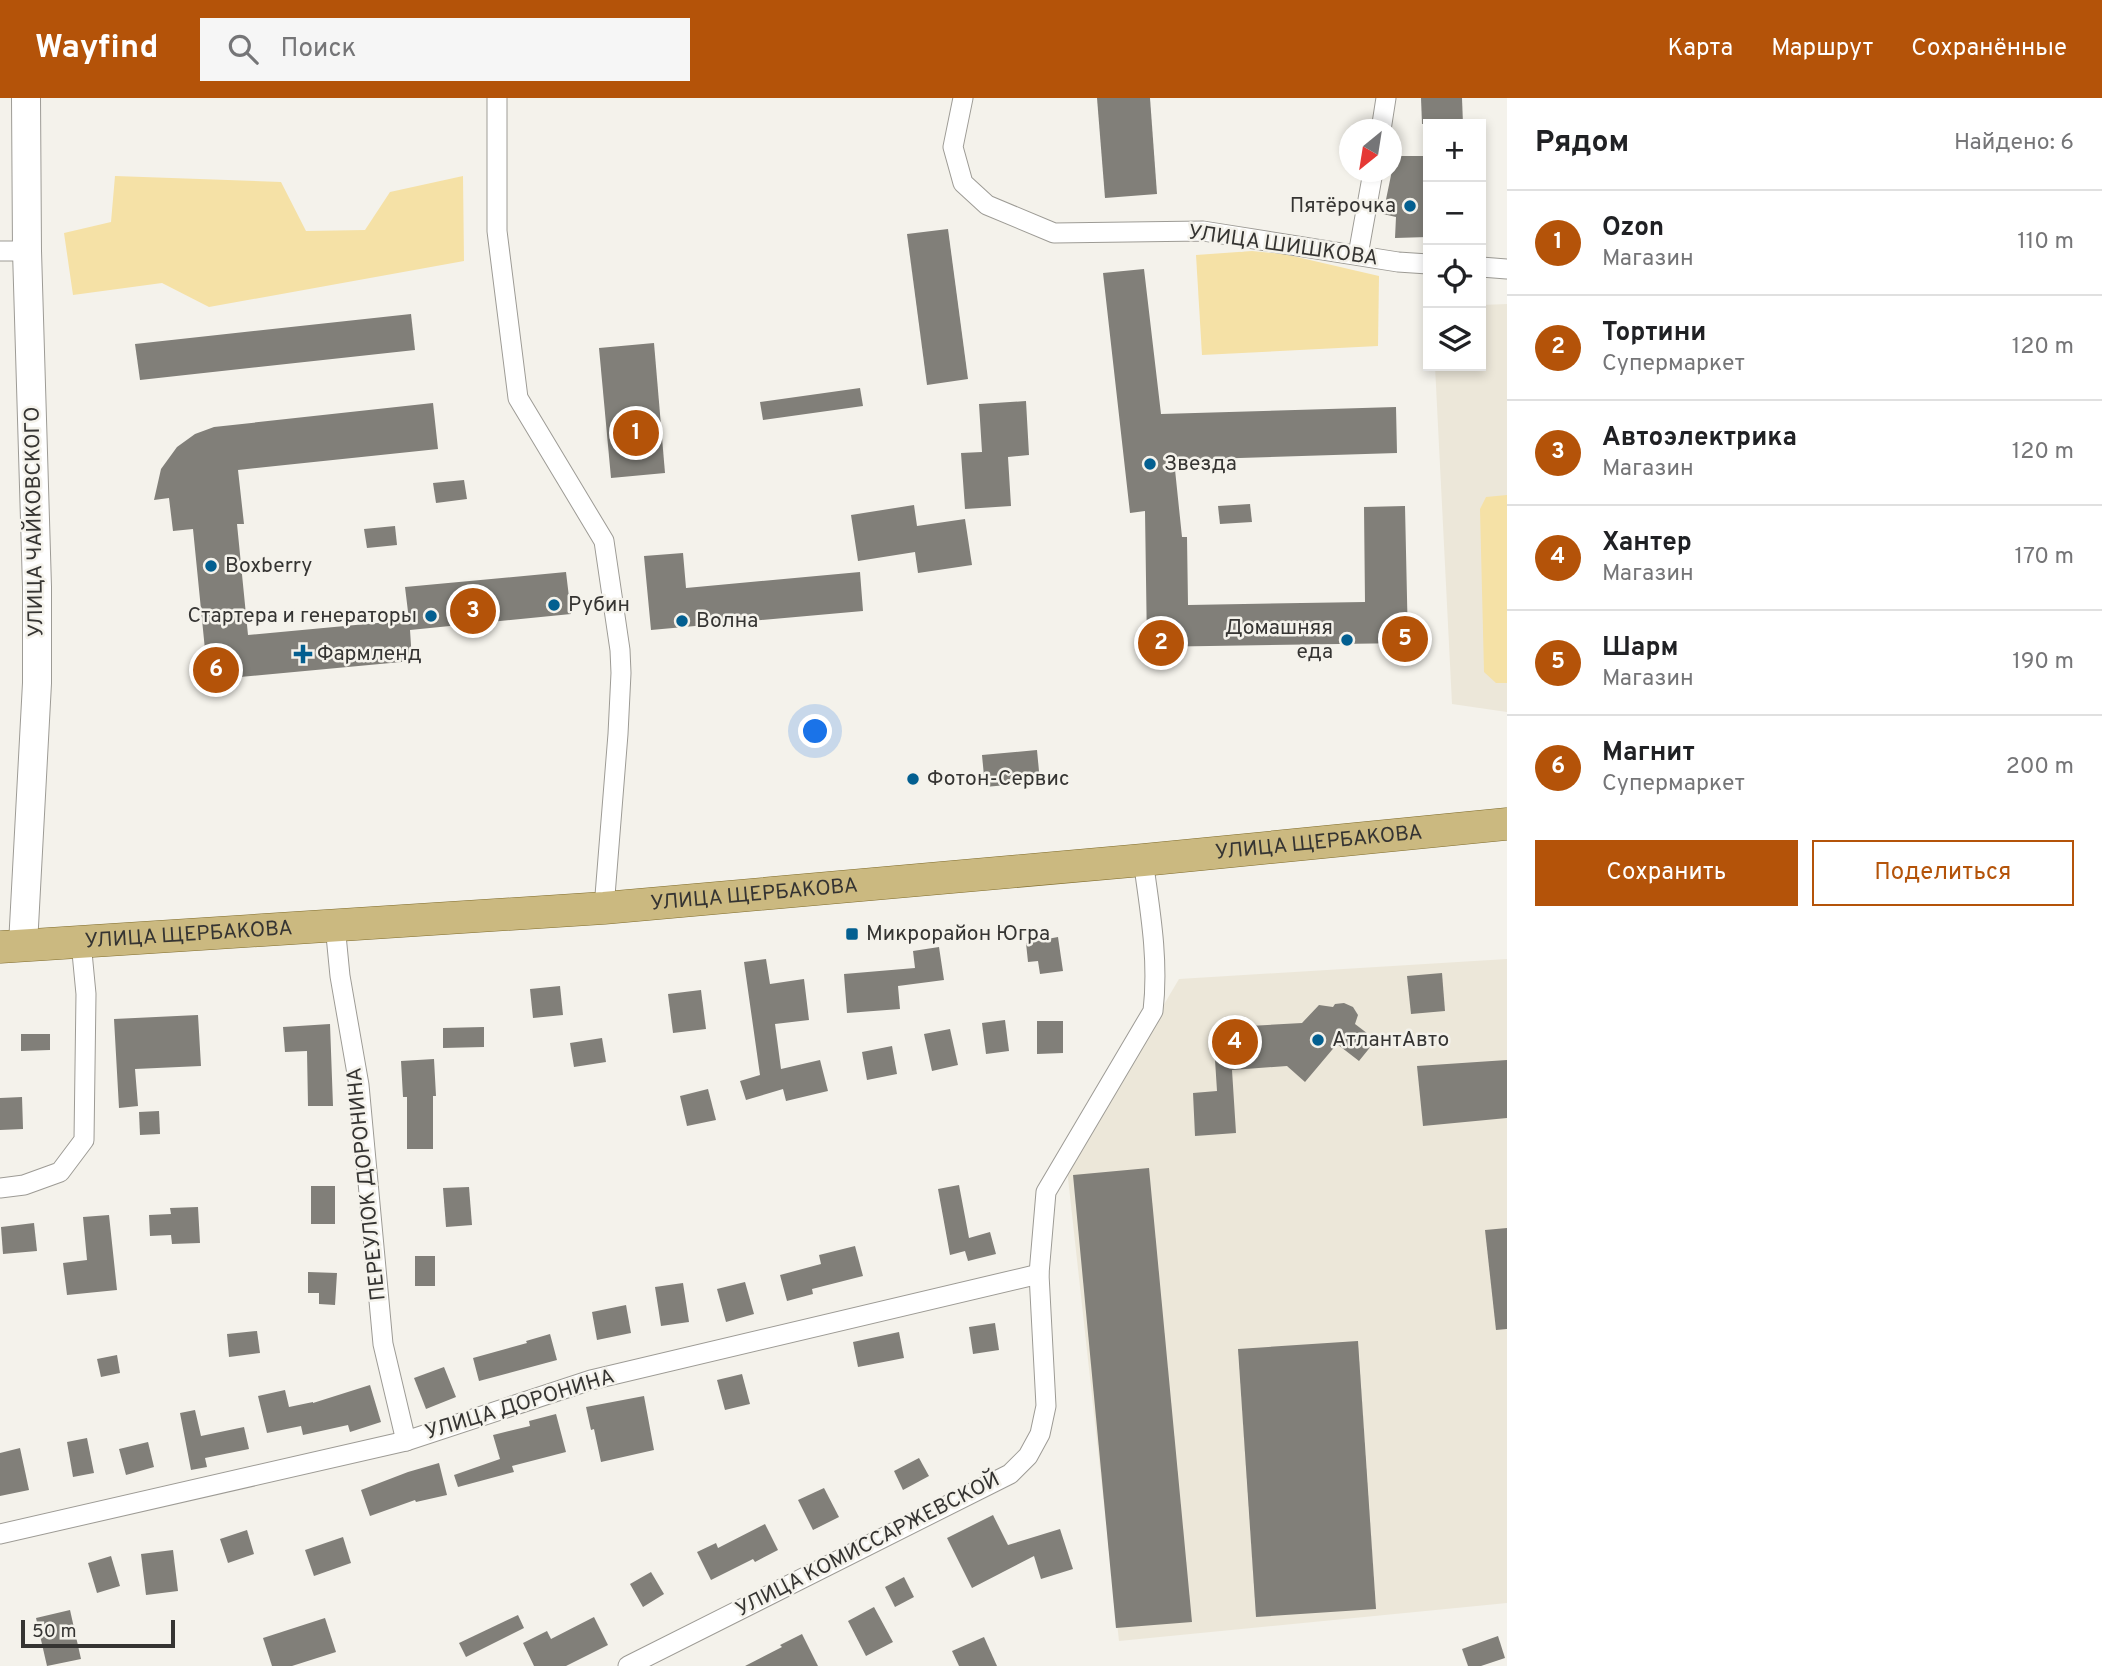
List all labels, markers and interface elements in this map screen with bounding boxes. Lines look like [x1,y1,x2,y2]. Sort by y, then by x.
search box [200,18,690,81]
text: Wayfind [35,28,158,70]
icon: search [224,30,262,68]
text: Поиск [280,33,356,66]
text: Карта [1667,34,1733,64]
text: Маршрут [1771,34,1873,64]
text: Сохранённые [1911,34,2067,64]
north arrow [1339,119,1402,182]
map controls [1423,119,1486,371]
button: + [1423,119,1486,182]
text: Рядом [1535,125,1629,162]
text: Найдено: 6 [1954,129,2074,158]
button: − [1423,182,1486,245]
place label: Пятёрочка [1290,193,1396,220]
marker: Пятёрочка [1402,198,1418,214]
text: Ozon [1602,212,1664,245]
street label: УЛИЦА ШИШКОВА [1186,219,1380,273]
text: 1 [1553,228,1563,257]
text: 110 m [2017,228,2074,257]
button: locate [1423,245,1486,308]
text: Магазин [1602,245,1694,274]
button: layers [1423,308,1486,371]
text: Тортини [1602,317,1706,350]
text: 2 [1551,333,1565,362]
text: 120 m [2012,333,2074,362]
text: Супермаркет [1602,350,1745,379]
street label: УЛИЦА ЧАЙКОВСКОГО [18,406,51,638]
pin: 1 [613,407,659,459]
text: Автоэлектрика [1602,422,1797,455]
text: 3 [1551,438,1565,467]
text: 120 m [2012,438,2074,467]
place label: Звезда [1164,451,1237,478]
text: Магазин [1602,455,1694,484]
marker: Звезда [1142,456,1158,472]
text: Хантер [1602,527,1692,560]
text: 4 [1551,543,1565,572]
text: 170 m [2015,543,2074,572]
place label: Boxberry [225,553,312,580]
marker: Boxberry [203,558,219,574]
text: Магазин [1602,560,1694,589]
pin: 3 [450,585,496,637]
place label: Рубин [568,592,630,619]
marker: Рубин [546,597,562,613]
place label: Стартера и генераторы [188,603,417,630]
marker: Стартера и генераторы [423,608,439,624]
place label: Волна [696,608,758,635]
marker: Волна [674,613,690,629]
pin: 5 [1382,613,1428,665]
place label: Домашняя еда [1225,615,1333,666]
pin: 2 [1138,617,1184,669]
marker: Домашняя еда [1339,632,1355,648]
text: Шарм [1602,632,1678,665]
place label: Фармленд [317,641,422,668]
pin: 6 [193,644,239,696]
marker: Фармленд [295,646,311,662]
text: 5 [1551,648,1565,677]
text: 190 m [2012,648,2074,677]
text: Магазин [1602,665,1694,694]
your location [798,714,832,748]
text: Магнит [1602,737,1695,770]
text: 6 [1551,753,1565,782]
text: 200 m [2006,753,2074,782]
place label: Фотон-Сервис [927,766,1070,793]
text: Супермаркет [1602,770,1745,799]
marker: Фотон-Сервис [905,771,921,787]
street label: УЛИЦА ЩЕРБАКОВА [1214,819,1424,866]
button: Сохранить [1535,840,1798,906]
button: Поделиться [1812,840,2074,906]
street label: УЛИЦА ЩЕРБАКОВА [649,872,859,917]
street label: УЛИЦА ЩЕРБАКОВА [84,915,293,955]
place label: Микрорайон Югра [866,921,1050,948]
marker: Микрорайон Югра [844,926,860,942]
pin: 4 [1212,1016,1258,1068]
place label: АтлантАвто [1332,1027,1449,1054]
marker: АтлантАвто [1310,1032,1326,1048]
street label: ПЕРЕУЛОК ДОРОНИНА [341,1066,393,1302]
street label: УЛИЦА ДОРОНИНА [422,1363,618,1447]
street label: УЛИЦА КОМИССАРЖЕВСКОЙ [731,1466,1005,1624]
scale bar [21,1617,175,1649]
text: 50 m [32,1620,77,1644]

